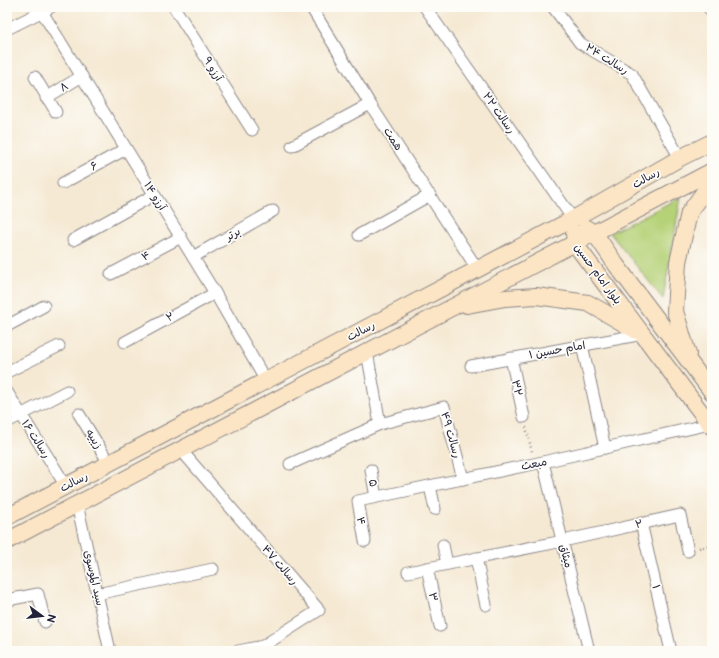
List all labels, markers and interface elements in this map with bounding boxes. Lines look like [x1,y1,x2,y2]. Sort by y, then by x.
street label: رسالت ۲۴ [583,41,631,77]
street label: ۹ آرزو [201,55,226,85]
street label: ۸ [57,79,71,95]
street label: رسالت ۲۲ [480,90,518,136]
street label: همت [381,125,405,153]
street label: ۶ [88,159,100,173]
street label: رسالت [630,165,662,191]
street label: ۱۴ آرزو [141,179,170,214]
street label: برتر [222,225,243,245]
street label: بلوار امام حسین [570,241,624,308]
street label: ۴ [139,248,153,264]
street label: ۲ [164,310,176,324]
street label: رسالت [345,318,377,344]
street label: امام حسین ۱ [528,339,587,363]
street label: ۳۲ [509,379,525,397]
street label: رسالت ۴۹ [438,410,464,460]
street label: رسالت ۱۶ [19,417,53,461]
street label: زیبیه [82,427,105,452]
street label: مبعث [520,455,548,474]
street label: رسالت [58,469,90,495]
street label: ۵ [366,478,380,488]
street label: ۴ [354,516,368,526]
street label: ۲ [634,517,644,531]
street label: رسالت ۴۷ [259,542,301,588]
street label: میثاق [557,543,575,569]
street label: سید الموسوی [80,549,107,607]
street label: ۱ [649,584,663,590]
street label: ۳ [426,591,440,603]
north arrow [22,596,62,636]
text: N [44,613,59,624]

